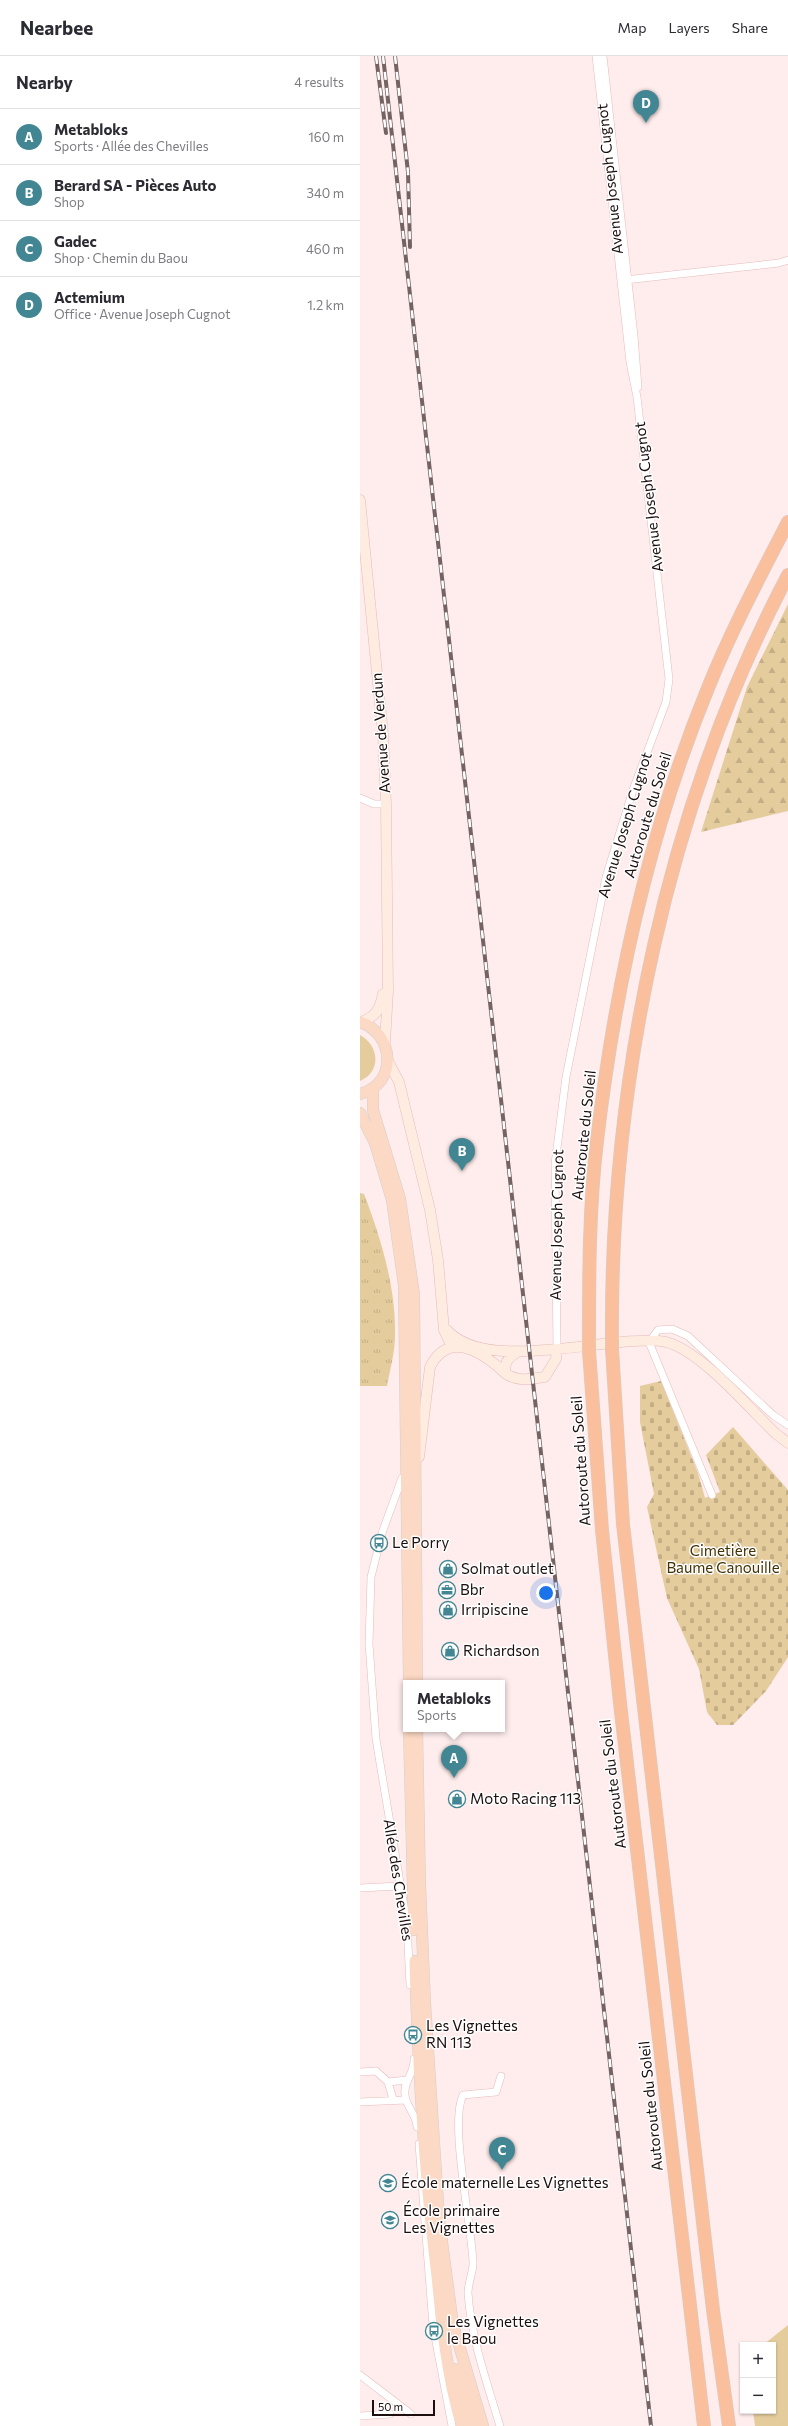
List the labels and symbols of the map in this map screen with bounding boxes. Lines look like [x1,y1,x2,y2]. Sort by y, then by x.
pin: D [633,90,659,123]
street label: Avenue Joseph Cugnot [592,103,626,255]
street label: Avenue Joseph Cugnot [630,421,666,573]
street label: Avenue de Verdun [367,672,393,794]
street label: Avenue Joseph Cugnot [593,750,655,900]
street label: Autoroute du Soleil [619,750,675,880]
street label: Autoroute du Soleil [567,1069,599,1201]
pin: B [449,1138,475,1171]
street label: Avenue Joseph Cugnot [546,1149,566,1301]
street label: Autoroute du Soleil [566,1395,594,1527]
bus stop icon: Le Porry [369,1533,389,1553]
place label: Le Porry [392,1533,449,1551]
park label: Cimetière Baume Canouille [666,1541,780,1576]
shop icon: Solmat outlet [438,1559,458,1579]
place label: Solmat outlet [461,1559,554,1577]
office icon: Bbr [437,1580,457,1600]
place label: Bbr [460,1580,485,1598]
your location [536,1583,556,1603]
shop icon: Irripiscine [438,1600,458,1620]
place label: Irripiscine [461,1600,528,1618]
shop icon: Richardson [440,1641,460,1661]
place label: Richardson [463,1641,540,1659]
street label: Autoroute du Soleil [595,1718,629,1850]
pin: A [441,1745,467,1778]
shop icon: Moto Racing 113 [447,1789,467,1809]
place label: Moto Racing 113 [470,1789,581,1807]
street label: Allée des Chevilles [380,1817,418,1942]
place label: Les Vignettes RN 113 [426,2016,518,2051]
bus stop icon: Les Vignettes RN 113 [403,2025,423,2045]
street label: Autoroute du Soleil [634,2040,666,2172]
pin: C [489,2137,515,2170]
place label: École maternelle Les Vignettes [401,2172,609,2191]
school or university icon: École maternelle Les Vignettes [378,2173,398,2193]
place label: École primaire Les Vignettes [403,2200,500,2236]
school or university icon: École primaire Les Vignettes [380,2210,400,2230]
place label: Les Vignettes le Baou [447,2312,539,2347]
bus stop icon: Les Vignettes le Baou [424,2321,444,2341]
scale bar [372,2398,435,2417]

